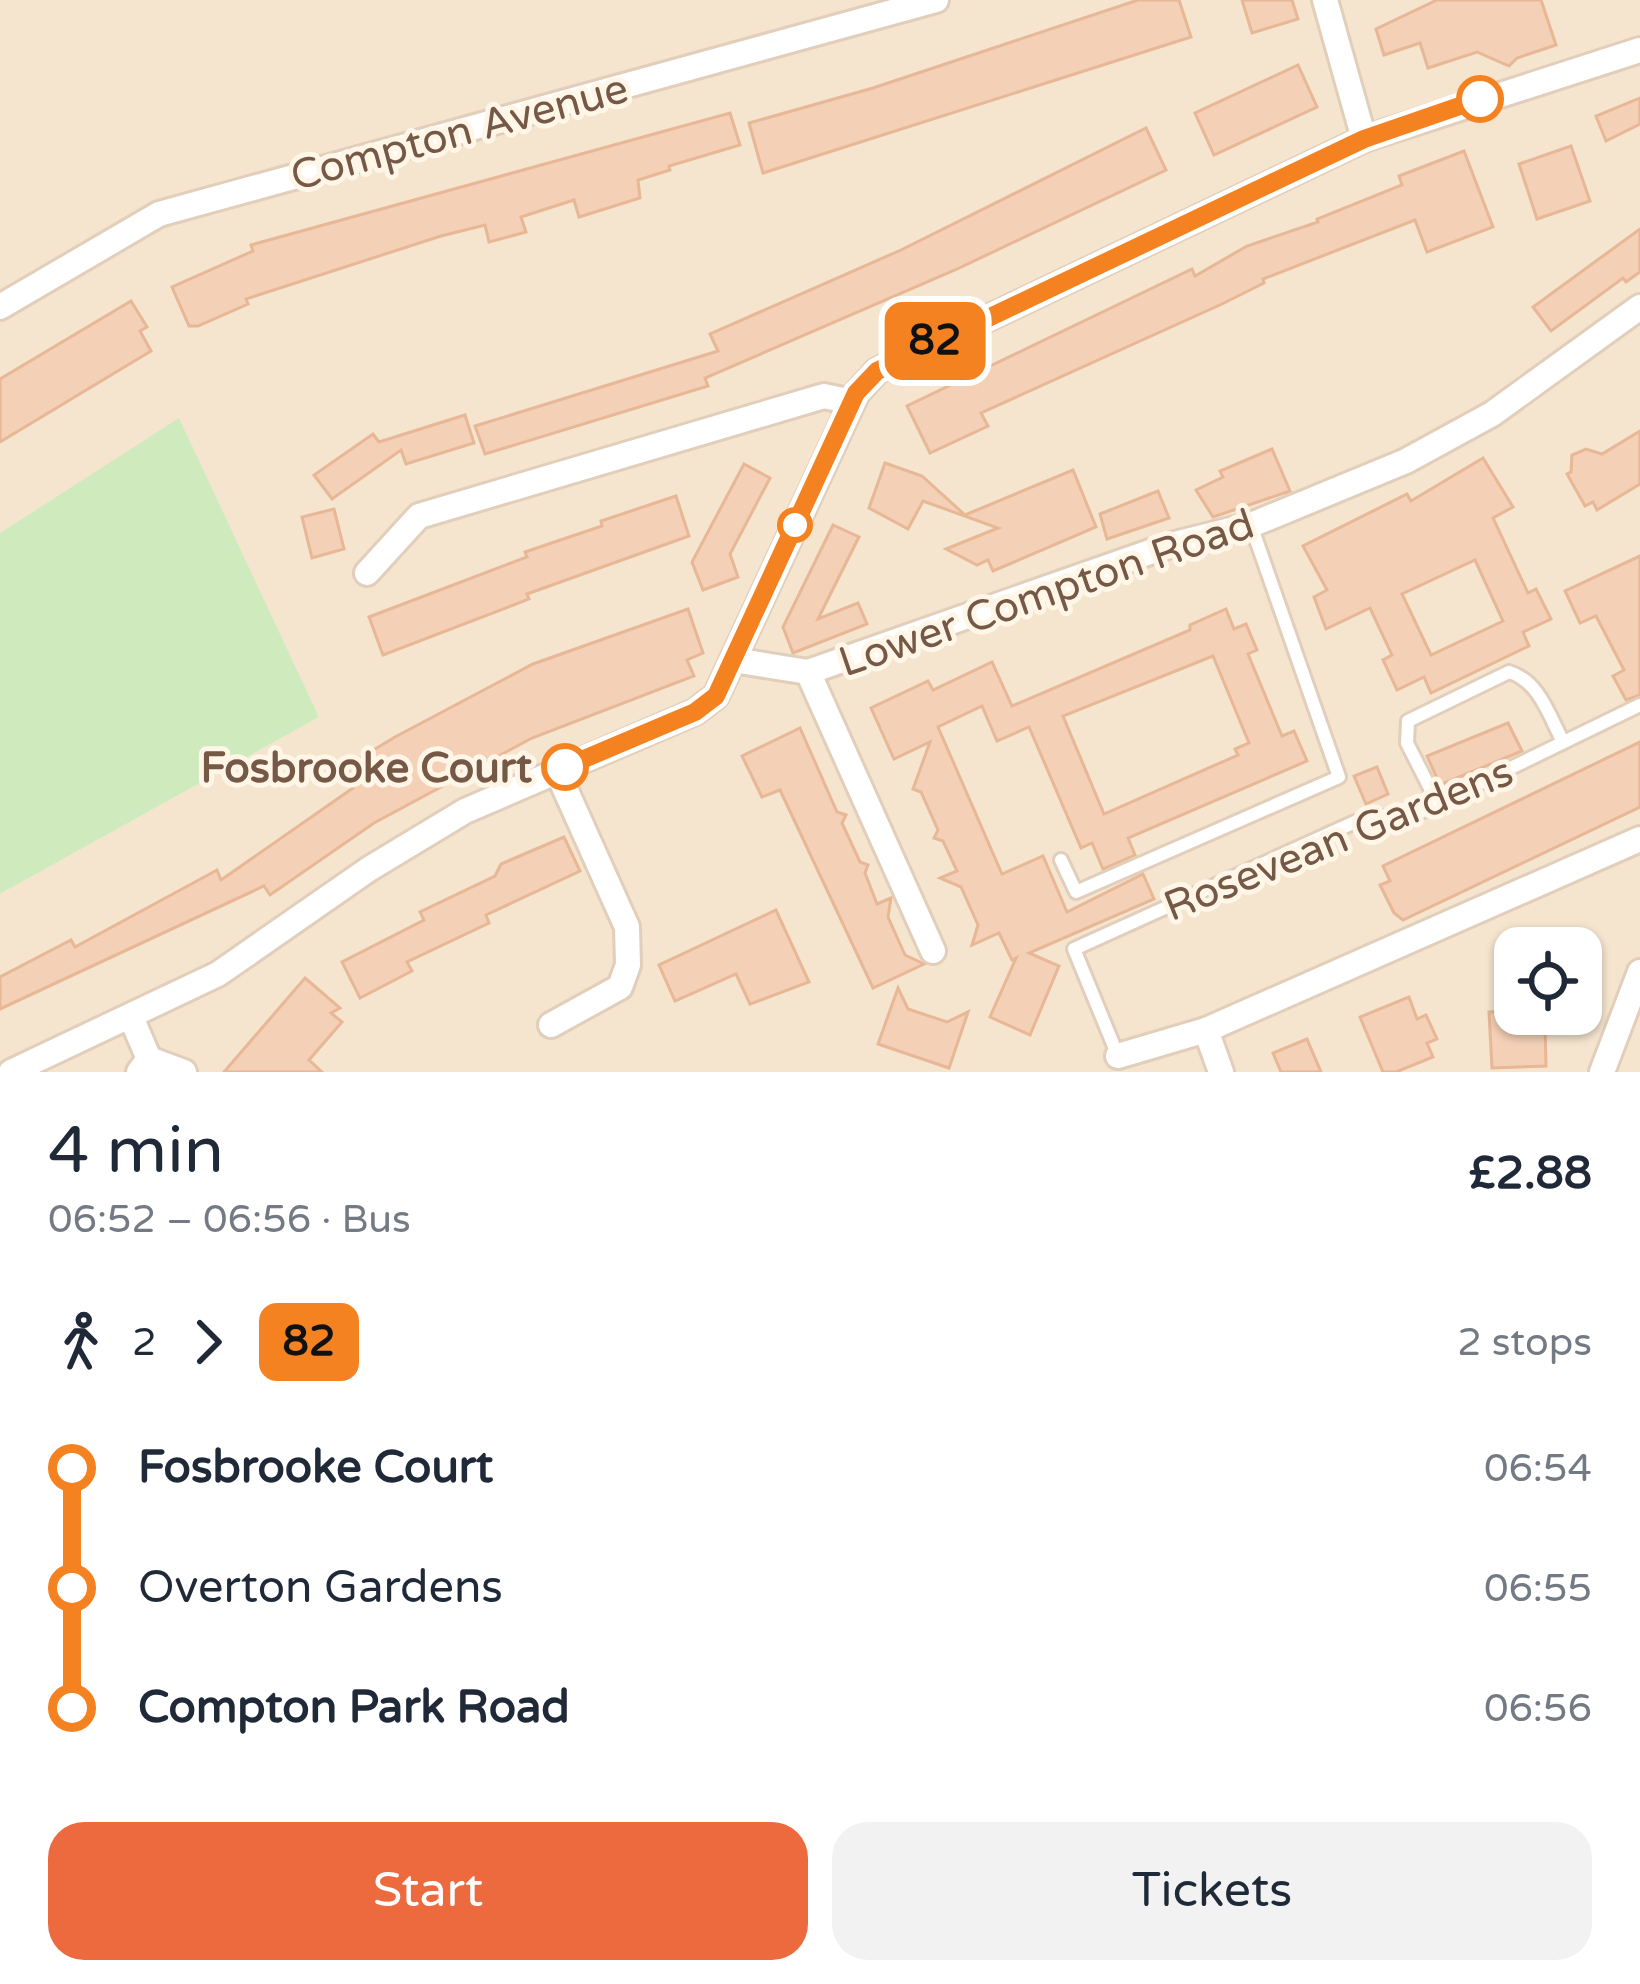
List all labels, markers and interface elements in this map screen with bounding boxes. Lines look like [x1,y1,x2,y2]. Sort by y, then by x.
street label: Compton Avenue [285,63,634,202]
unlabelled marker [1458,77,1502,121]
line badge: 82 [881,302,989,380]
text: 82 [909,315,961,366]
street label: Lower Compton Road [832,498,1261,688]
unlabelled marker [779,509,811,541]
place label: Fosbrooke Court [200,743,532,794]
marker: Fosbrooke Court [543,745,587,789]
street label: Rosevean Gardens [1157,746,1521,933]
map controls [1494,927,1602,1035]
button: locate [1494,927,1602,1035]
text: 4 min [48,1111,224,1191]
text: £2.88 [1469,1147,1592,1201]
text: 06:52 – 06:56 · Bus [48,1196,411,1243]
icon: walk [48,1309,114,1375]
icon: forward [175,1309,241,1375]
text: 82 [283,1316,335,1367]
text: 2 [132,1319,157,1366]
text: 2 stops [1457,1319,1592,1366]
text: Fosbrooke Court [138,1441,493,1495]
text: 06:54 [1484,1445,1592,1492]
text: Overton Gardens [138,1561,503,1615]
text: 06:55 [1484,1565,1592,1612]
text: Compton Park Road [138,1681,570,1735]
text: 06:56 [1484,1685,1592,1732]
button: Start [48,1822,808,1960]
button: Tickets [832,1822,1592,1960]

